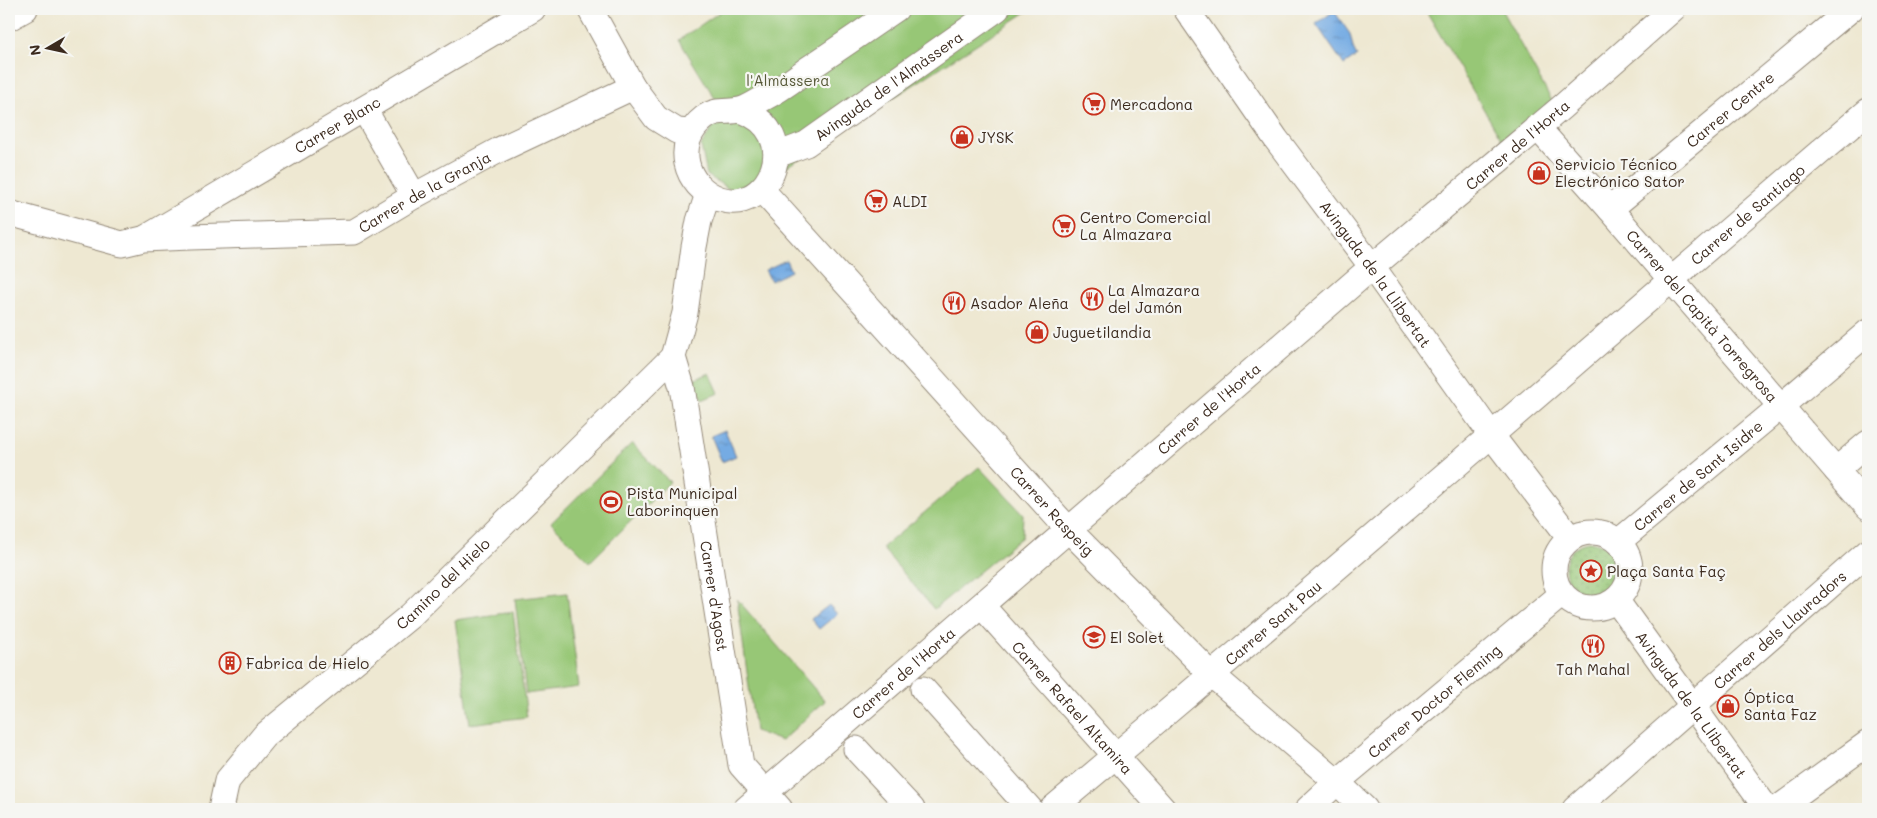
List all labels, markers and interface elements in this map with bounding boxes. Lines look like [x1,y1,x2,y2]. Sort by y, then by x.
north arrow [22,22,72,72]
street label: Avinguda de l'Almàssera [810,26,967,145]
text: N [24,43,45,57]
street label: Carrer Centre [1682,67,1778,152]
park label: l'Almàssera [746,70,830,90]
street label: Carrer Blanc [291,91,384,158]
supermarket icon: Mercadona [1082,92,1106,116]
place label: Mercadona [1110,94,1193,114]
street label: Carrer de l'Horta [1461,95,1574,194]
shop icon: JYSK [950,125,974,149]
place label: JYSK [978,127,1014,147]
street label: Carrer de la Granja [354,146,494,237]
place label: Servicio Técnico Electrónico Sator [1555,154,1685,191]
street label: Carrer de Santiago [1686,160,1809,269]
shop icon: Servicio Técnico Electrónico Sator [1527,161,1551,185]
supermarket icon: ALDI [864,189,888,213]
place label: ALDI [892,191,928,211]
street label: Avinguda de la Llibertat [1316,196,1436,351]
place label: Centro Comercial La Almazara [1080,207,1211,244]
supermarket icon: Centro Comercial La Almazara [1052,214,1076,238]
street label: Carrer del Capità Torregrosa [1622,225,1783,406]
place label: La Almazara del Jamón [1108,280,1200,317]
restaurant icon: La Almazara del Jamón [1080,287,1104,311]
restaurant icon: Asador Aleña [942,291,966,315]
place label: Asador Aleña [970,293,1069,313]
shop icon: Juguetilandia [1025,320,1049,344]
place label: Juguetilandia [1053,322,1152,342]
street label: Carrer de l'Horta [1153,358,1265,459]
street label: Carrer de Sant Isidre [1629,416,1767,535]
street label: Carrer Raspeig [1006,462,1099,560]
place label: Pista Municipal Laborinquen [627,483,738,520]
sports icon: Pista Municipal Laborinquen [599,490,623,514]
street label: Camino del Hielo [392,533,494,634]
street label: Carrer d'Agost [696,539,733,653]
place icon: Plaça Santa Faç [1579,559,1603,583]
place label: Plaça Santa Faç [1607,561,1726,581]
street label: Carrer dels Llauradors [1709,566,1850,693]
street label: Carrer Sant Pau [1220,576,1325,670]
street label: Carrer de l'Horta [847,623,959,723]
school or university icon: El Solet [1082,625,1106,649]
place label: El Solet [1110,627,1164,647]
street label: Avinguda de la Llibertat [1632,627,1752,782]
restaurant icon: Tah Mahal [1581,634,1605,658]
street label: Carrer Rafael Altamira [1008,637,1137,779]
street label: Carrer Doctor Fleming [1363,639,1505,762]
building icon: Fabrica de Hielo [218,651,242,675]
place label: Fabrica de Hielo [246,653,369,673]
place label: Tah Mahal [1556,659,1630,679]
place label: Óptica Santa Faz [1744,687,1817,724]
shop icon: Óptica Santa Faz [1716,694,1740,718]

